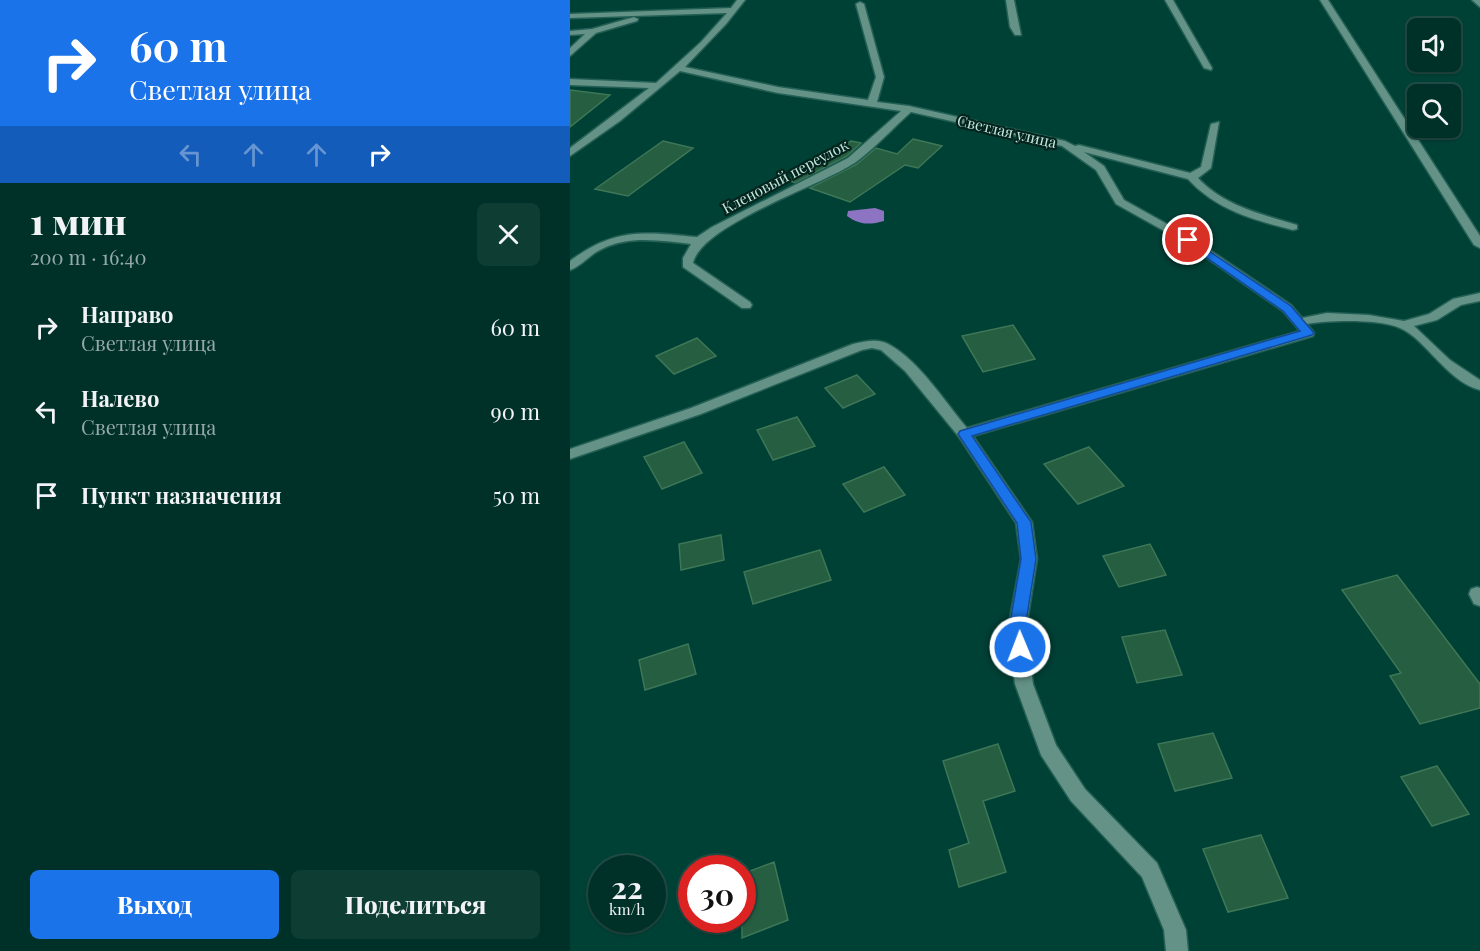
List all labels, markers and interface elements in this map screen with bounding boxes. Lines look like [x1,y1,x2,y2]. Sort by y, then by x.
text: 60 m [129,17,227,73]
map controls [1407,18,1461,138]
button: sound [1407,18,1461,72]
icon: right [30,24,108,102]
text: Светлая улица [129,71,311,107]
button: search [1407,84,1461,138]
street label: Светлая улица [955,110,1059,152]
street label: Кленовый переулок [718,134,852,218]
icon: left [174,138,207,171]
icon: ahead [237,138,270,171]
icon: ahead [300,138,333,171]
icon: right [363,138,396,171]
text: 1 мин [30,196,127,244]
button: close [477,203,540,266]
pin [1162,214,1213,265]
icon: arrive [1171,223,1204,256]
text: 200 m · 16:40 [30,243,147,270]
text: Направо [81,299,174,329]
icon: right [30,311,63,344]
text: 60 m [490,312,540,342]
text: Светлая улица [81,329,216,356]
text: Налево [81,383,159,413]
icon: left [30,395,63,428]
text: 90 m [491,396,540,426]
text: Светлая улица [81,413,216,440]
icon: arrive [30,479,63,512]
text: Пункт назначения [81,480,282,510]
text: 50 m [493,480,540,510]
position arrow [988,615,1052,679]
speed limit sign: 30 [678,855,756,933]
text: 22 [611,867,643,907]
button: Выход [30,870,279,939]
button: Поделиться [291,870,540,939]
text: km/h [609,899,645,919]

